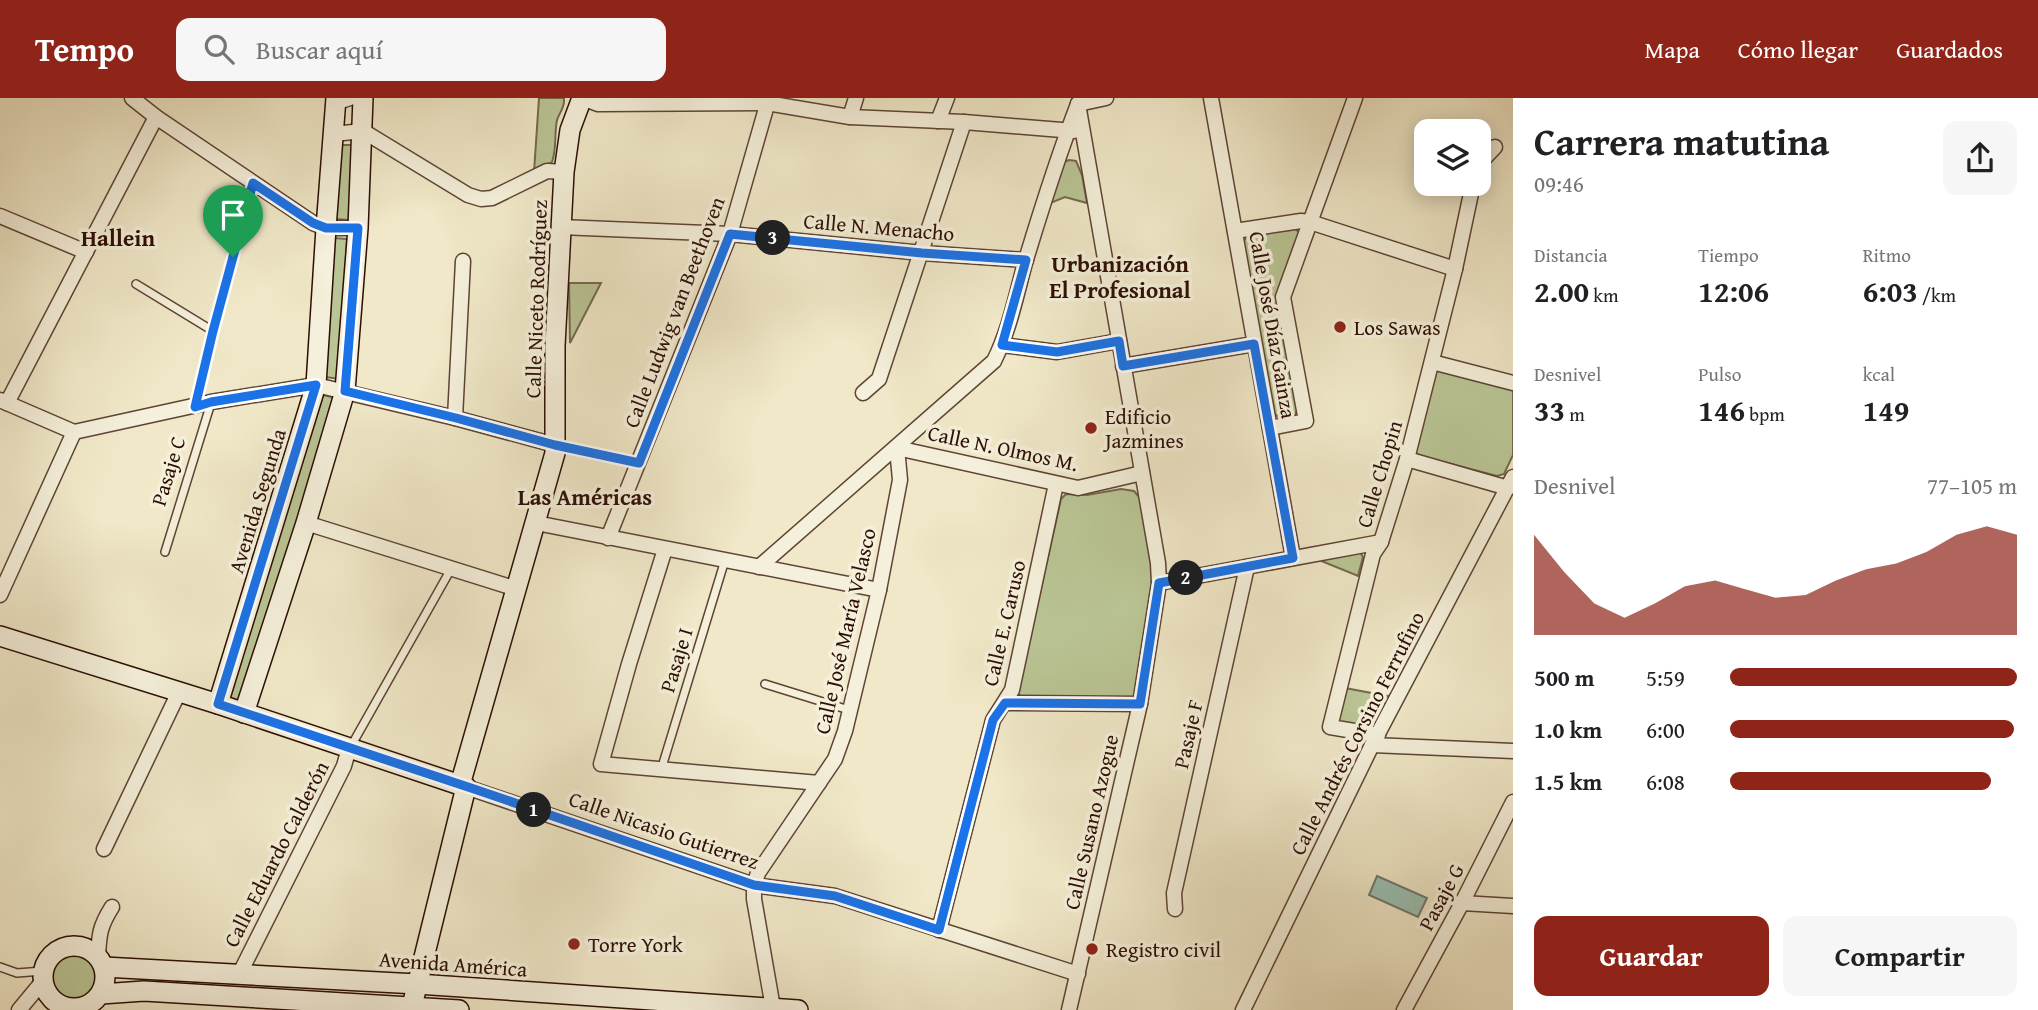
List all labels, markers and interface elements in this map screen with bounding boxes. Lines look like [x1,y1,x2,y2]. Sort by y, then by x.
search box [176,18,666,81]
text: Tempo [35,25,134,73]
icon: search [200,30,238,68]
text: Buscar aquí [256,30,383,69]
text: Mapa [1644,32,1700,67]
text: Cómo llegar [1738,32,1858,67]
text: Guardados [1896,32,2003,67]
text: Carrera matutina [1534,113,1829,169]
map controls [1414,119,1491,196]
button: layers [1414,119,1491,196]
button: share [1943,121,2017,195]
text: 09:46 [1534,167,1584,200]
pin [203,185,263,257]
street label: Calle Ludwig van Beethoven [616,192,733,432]
icon: arrive [214,196,252,234]
street label: Calle Niceto Rodríguez [517,199,555,399]
street label: Calle N. Menacho [802,205,956,249]
pin: 3 [756,220,790,256]
district label: Hallein [81,221,155,254]
text: 3 [768,223,777,251]
street label: Calle José Díaz Gainza [1241,229,1305,421]
text: Distancia [1534,241,1608,269]
text: Tiempo [1698,241,1759,269]
text: Ritmo [1863,241,1911,269]
district label: Urbanización El Profesional [1049,247,1191,306]
text: 2.00 [1534,269,1589,313]
text: 12:06 [1698,269,1769,313]
text: 6:03 [1863,269,1918,313]
text: km [1589,281,1618,309]
text: /km [1918,281,1956,309]
place label: Los Sawas [1354,312,1441,343]
marker: Los Sawas [1332,319,1348,335]
text: Desnivel [1534,360,1601,388]
text: Pulso [1698,360,1741,388]
text: kcal [1863,360,1895,388]
text: 33 [1534,388,1565,432]
text: 146 [1698,388,1745,432]
text: 149 [1863,388,1909,432]
text: m [1565,400,1585,428]
text: bpm [1745,400,1785,428]
place label: Edificio Jazmines [1102,401,1184,456]
street label: Calle Chopin [1348,416,1410,531]
street label: Calle N. Olmos M. [925,417,1081,479]
marker: Edificio Jazmines [1083,420,1099,436]
street label: Avenida Segunda [220,425,294,577]
street label: Pasaje C [143,433,193,509]
text: Desnivel [1534,469,1615,502]
text: 77–105 m [1927,469,2017,502]
district label: Las Américas [518,480,652,513]
street label: Calle José María Velasco [806,525,884,737]
street label: Calle E. Caruso [974,557,1034,689]
pin: 2 [1168,560,1204,596]
text: 2 [1181,563,1190,591]
street label: Calle Andrés Corsino Ferrufino [1282,606,1432,860]
street label: Pasaje I [652,624,700,696]
text: 500 m [1534,661,1595,694]
text: 5:59 [1646,661,1685,694]
street label: Pasaje F [1165,696,1211,772]
text: 1.0 km [1534,713,1602,746]
text: 6:00 [1646,713,1685,746]
street label: Calle Susano Azogue [1056,731,1126,913]
street label: Calle Eduardo Calderón [216,755,336,952]
text: 1.5 km [1534,765,1602,798]
text: 6:08 [1646,765,1685,798]
street label: Calle Nicasio Gutierrez [565,783,763,877]
pin: 1 [516,792,552,828]
text: 1 [529,795,538,823]
street label: Pasaje G [1410,858,1472,936]
button: Guardar [1534,916,1769,996]
button: Compartir [1783,916,2017,996]
place label: Torre York [588,929,683,960]
place label: Registro civil [1106,934,1221,965]
marker: Torre York [566,936,582,952]
marker: Registro civil [1084,941,1100,957]
street label: Avenida América [378,943,528,985]

